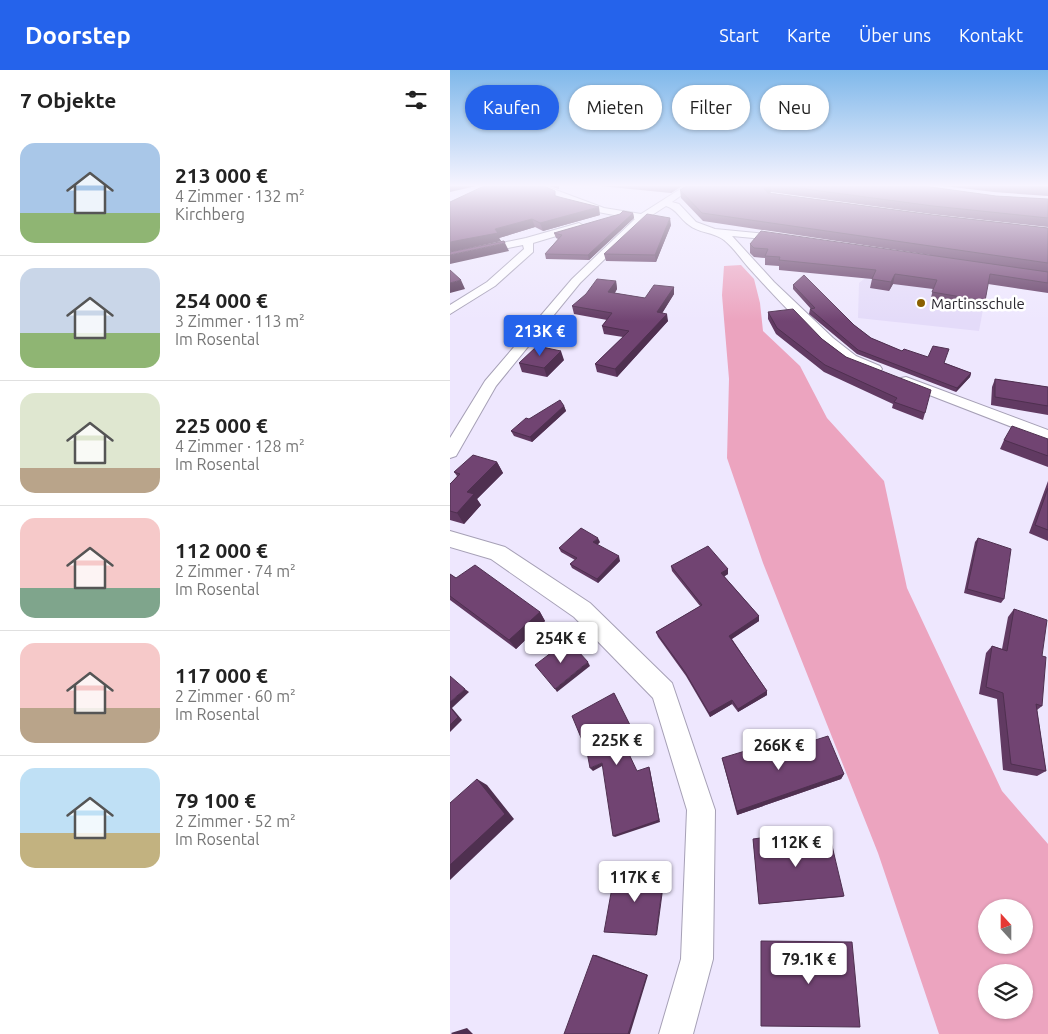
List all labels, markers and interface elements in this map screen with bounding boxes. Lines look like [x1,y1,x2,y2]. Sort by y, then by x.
text: Doorstep [25,22,131,49]
text: Start [719,25,759,45]
text: Karte [787,25,831,45]
text: Über uns [859,25,931,45]
text: Kontakt [959,25,1023,45]
chip: Kaufen [465,85,559,130]
chip: Mieten [569,85,662,130]
chip: Filter [672,85,750,130]
chip: Neu [760,85,829,130]
icon: filters [402,86,430,114]
text: 7 Objekte [20,88,116,112]
icon: home [60,163,120,223]
text: 213 000 € [175,163,268,187]
text: 4 Zimmer · 132 m² [175,187,305,205]
text: Kirchberg [175,205,245,223]
icon: home [60,288,120,348]
text: 254 000 € [175,288,268,312]
place label: Martinsschule [931,295,1025,312]
marker: Martinsschule [915,297,927,309]
text: 3 Zimmer · 113 m² [175,312,305,330]
pin: 213K € [499,314,581,357]
text: 213K € [515,322,565,340]
text: Im Rosental [175,330,259,348]
icon: home [60,413,120,473]
text: 225 000 € [175,413,268,437]
text: 4 Zimmer · 128 m² [175,437,305,455]
text: Im Rosental [175,455,259,473]
icon: home [60,538,120,598]
text: 112 000 € [175,538,268,562]
text: 2 Zimmer · 74 m² [175,562,296,580]
text: Im Rosental [175,580,259,598]
pin: 254K € [520,622,602,664]
text: 254K € [536,629,586,647]
icon: home [60,663,120,723]
text: 117 000 € [175,663,268,687]
text: 2 Zimmer · 60 m² [175,687,296,705]
text: Im Rosental [175,705,259,723]
pin: 225K € [576,724,658,766]
pin: 266K € [738,728,820,771]
text: 225K € [592,731,642,749]
text: 266K € [754,736,804,754]
icon: home [60,788,120,848]
text: 79 100 € [175,788,256,812]
text: 2 Zimmer · 52 m² [175,812,296,830]
pin: 112K € [755,826,837,868]
text: Im Rosental [175,830,259,848]
text: 112K € [771,833,821,851]
pin: 117K € [594,860,676,903]
text: 117K € [610,868,660,886]
north arrow [978,899,1032,954]
map controls [978,899,1033,1019]
pin: 79.1K € [763,942,855,985]
text: 79.1K € [782,950,836,968]
button: layers [978,964,1033,1019]

